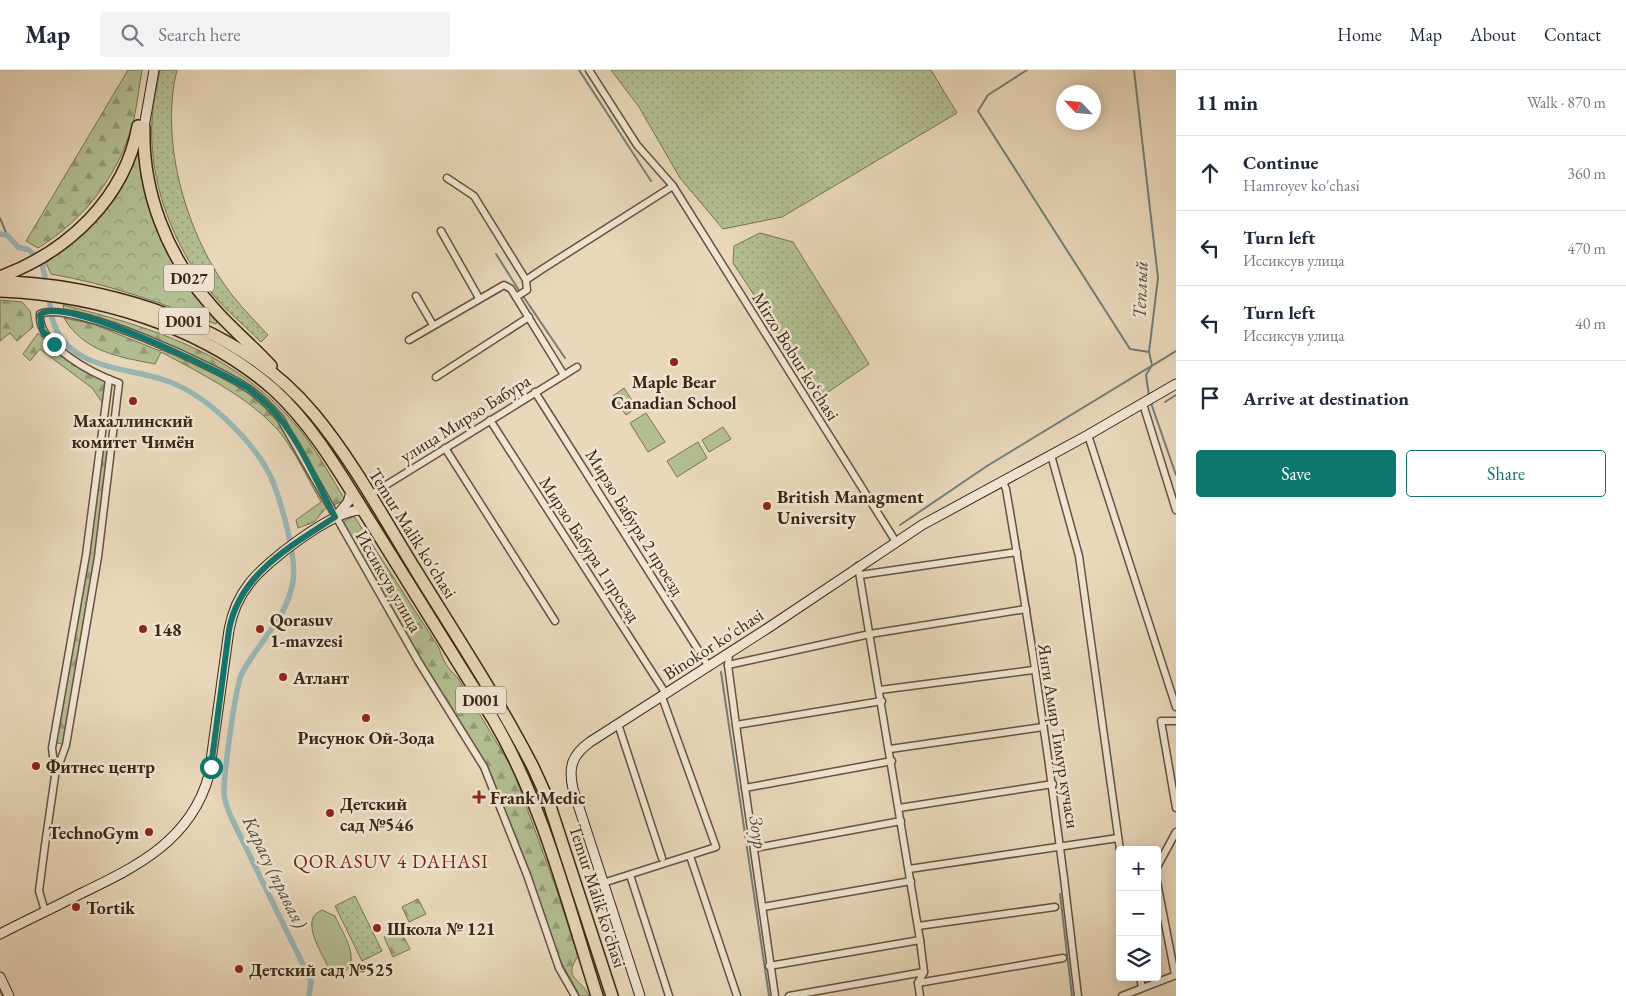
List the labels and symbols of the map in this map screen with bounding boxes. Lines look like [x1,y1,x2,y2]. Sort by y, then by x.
north arrow [1056,85,1101,130]
water label: Теплый [1127,260,1154,319]
road number: D027 [164,264,214,292]
street label: Mirzo Bobur ko‘chasi [747,287,845,425]
road number: D001 [159,308,209,334]
route end [43,333,66,356]
marker: Maple Bear Canadian School [668,356,680,368]
street label: улица Мирзо Бабура [396,368,535,467]
place label: Maple Bear Canadian School [611,370,737,414]
marker: Махаллинский комитет Чимён [127,395,139,407]
place label: Махаллинский комитет Чимён [71,409,195,453]
street label: Мирзо Бабура 2 проезд [581,444,689,600]
street label: Temur Malik ko'chasi [364,464,463,603]
street label: Мирзо Бабура 1 проезд [534,472,646,626]
place label: British Managment University [777,485,924,529]
marker: British Managment University [761,500,773,512]
street label: Иссиксув улица [350,526,428,637]
street label: Binokor ko'chasi [658,603,768,685]
place label: Qorasuv 1-mavzesi [270,608,344,652]
place label: 148 [153,618,182,641]
marker: 148 [137,623,149,635]
marker: Qorasuv 1-mavzesi [254,623,266,635]
street label: Янги Амир Тимур кучаси [1033,641,1085,831]
place label: Атлант [292,666,349,689]
marker: Атлант [277,671,289,683]
road number: D001 [456,686,506,714]
marker: Рисунок Ой-Зода [360,712,372,724]
place label: Рисунок Ой-Зода [297,726,435,749]
place label: Фитнес центр [46,755,155,778]
route start [200,756,223,779]
marker: Фитнес центр [30,760,42,772]
place label: Frank Medic [490,786,586,809]
marker: Frank Medic [472,790,486,804]
place label: Детский сад №546 [340,792,414,836]
marker: Детский сад №546 [324,807,336,819]
water label: Карасу (правая) [237,811,313,933]
water label: Зоур [743,814,773,851]
place label: TechnoGym [48,821,139,844]
street label: Temur Malik ko'chasi [564,822,632,971]
marker: TechnoGym [143,826,155,838]
district label: QORASUV 4 DAHASI [293,849,489,874]
place label: Tortik [86,896,136,919]
marker: Tortik [70,901,82,913]
place label: Школа № 121 [387,917,495,940]
marker: Школа № 121 [371,922,383,934]
place label: Детский сад №525 [249,958,394,981]
marker: Детский сад №525 [233,963,245,975]

